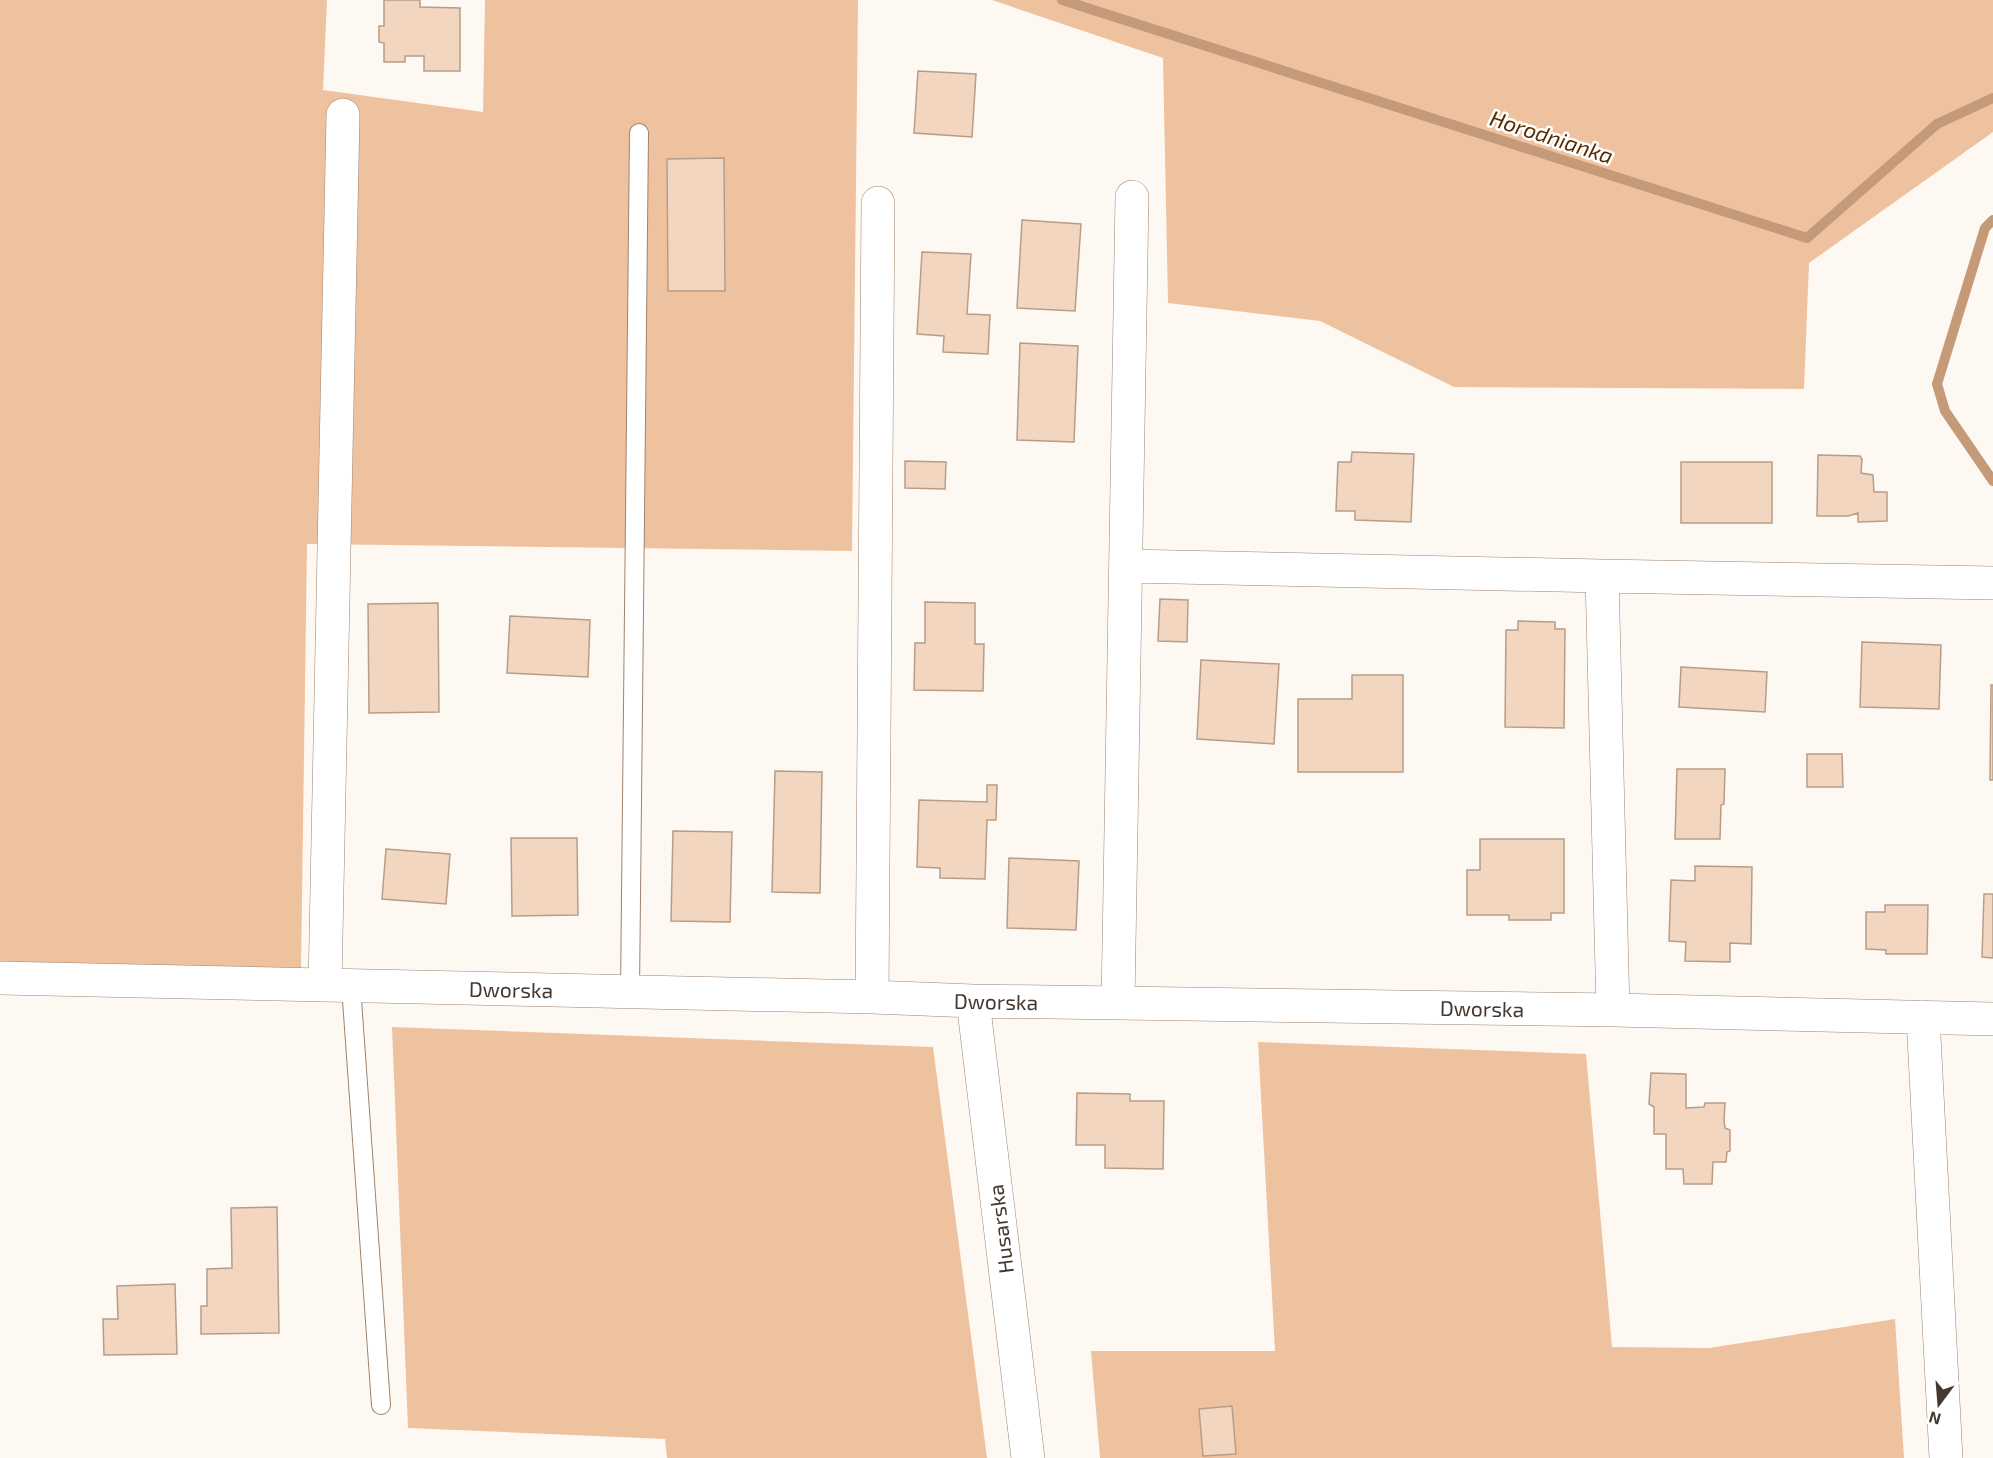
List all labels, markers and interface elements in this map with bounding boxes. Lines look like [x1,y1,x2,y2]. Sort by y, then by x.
water label: Horodnianka [1487,104,1617,168]
street label: Dworska [469,976,553,1002]
street label: Dworska [954,988,1038,1014]
street label: Dworska [1440,995,1524,1021]
street label: Husarska [982,1183,1018,1275]
north arrow [1909,1374,1969,1434]
text: N [1927,1408,1943,1430]

